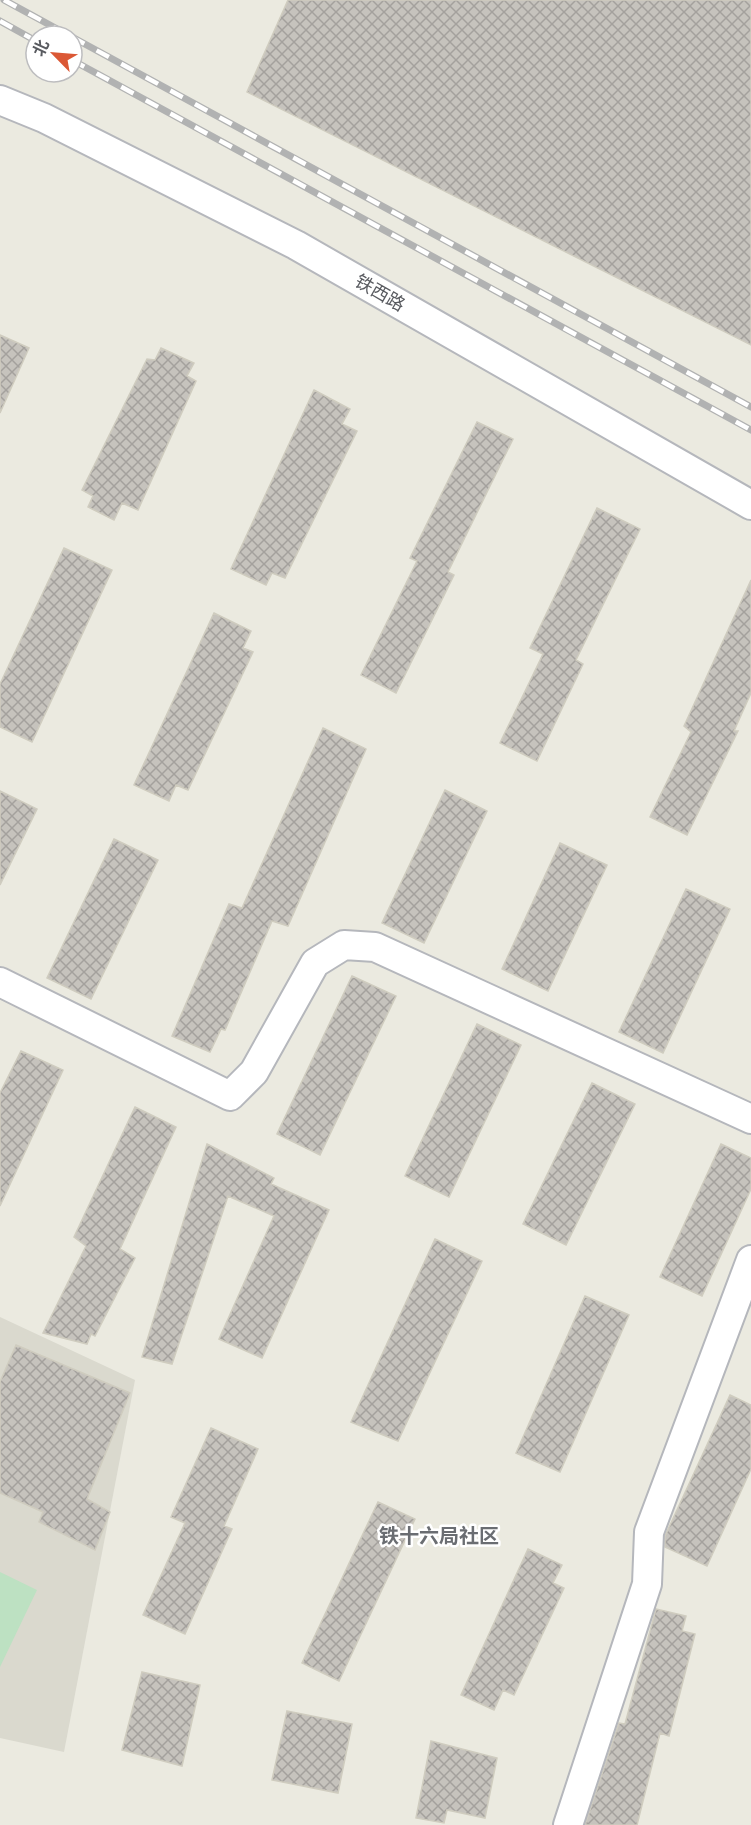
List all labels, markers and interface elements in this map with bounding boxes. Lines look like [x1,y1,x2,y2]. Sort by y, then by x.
north arrow [24,24,84,84]
text: 北 [28,36,53,59]
street label: 铁西路 [352,269,409,315]
district label: 铁十六局社区 [379,1523,499,1547]

